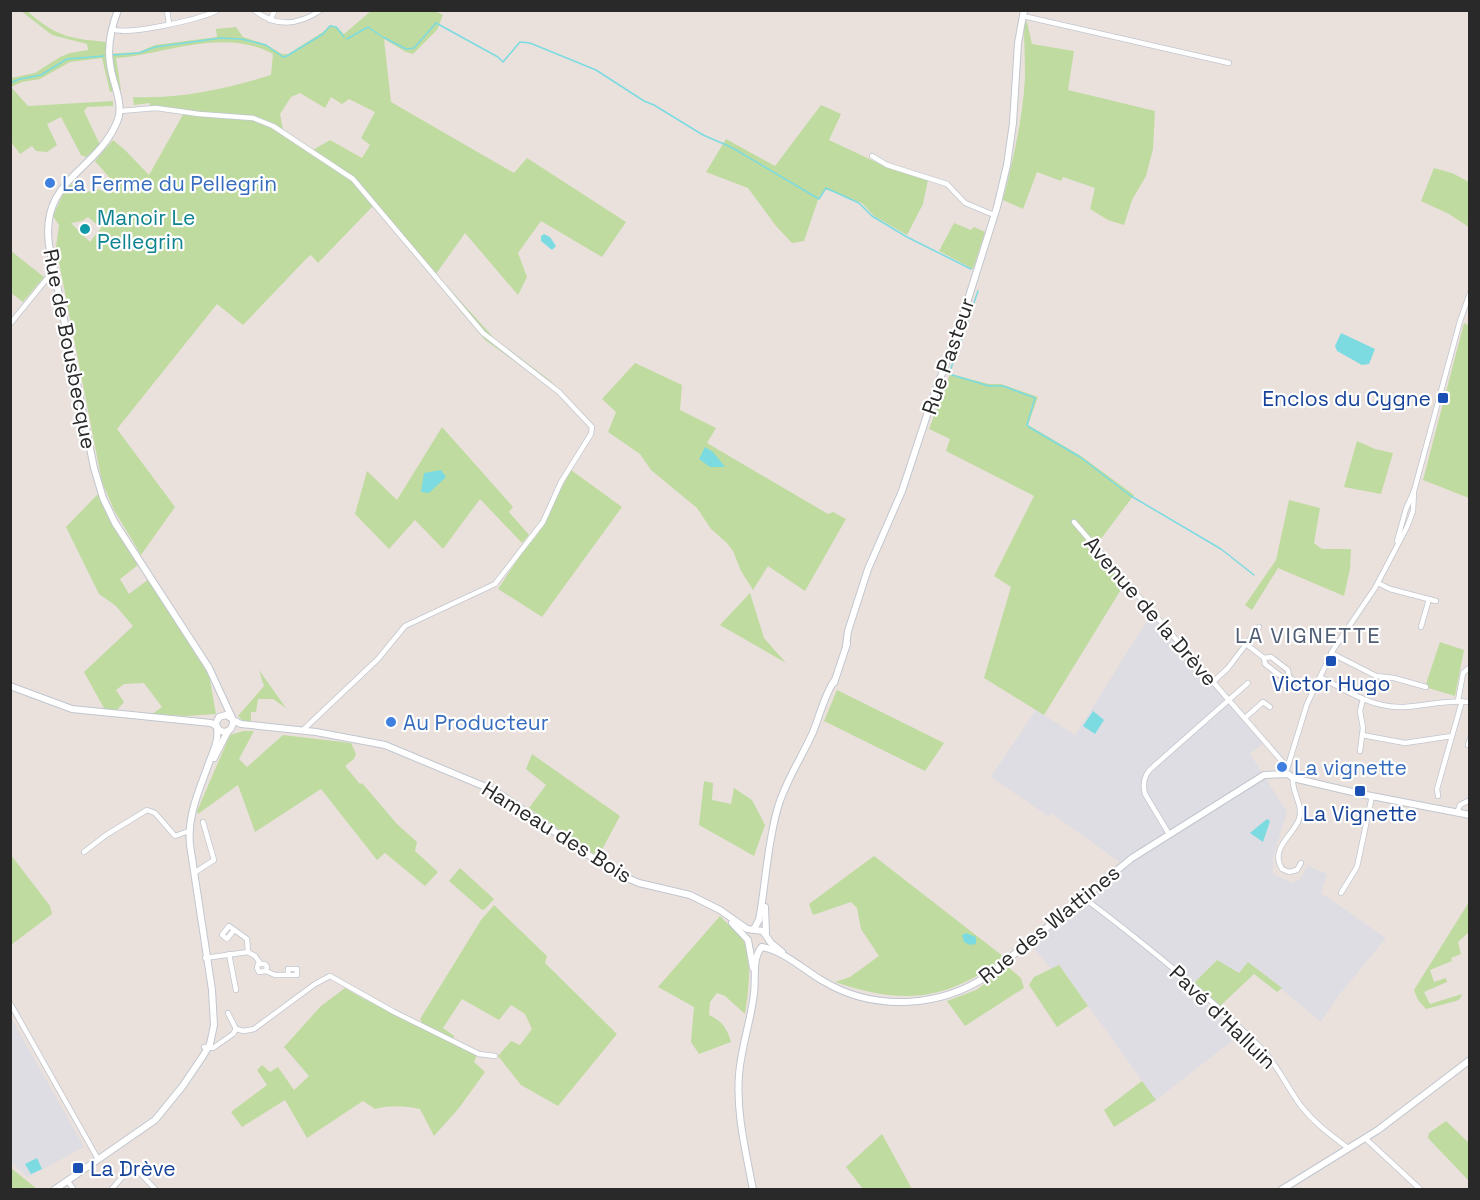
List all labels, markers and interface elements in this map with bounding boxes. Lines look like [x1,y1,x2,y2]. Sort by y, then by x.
place label: La Ferme du Pellegrin [62,170,277,197]
marker: La Ferme du Pellegrin [43,176,57,190]
place label: Manoir Le Pellegrin [97,204,195,255]
marker: Manoir Le Pellegrin [78,222,92,236]
street label: Rue de Bousbecque [37,247,103,451]
street label: Rue Pasteur [915,294,981,418]
place label: Enclos du Cygne [1262,385,1431,412]
marker: Enclos du Cygne [1436,391,1450,405]
street label: Avenue de la Drève [1078,530,1224,692]
district label: LA VIGNETTE [1235,621,1381,649]
marker: Victor Hugo [1324,654,1338,668]
place label: Victor Hugo [1272,670,1390,697]
place label: Au Producteur [403,709,549,736]
marker: Au Producteur [384,715,398,729]
place label: La vignette [1294,754,1407,781]
marker: La vignette [1275,760,1289,774]
street label: Hameau des Bois [477,775,637,889]
marker: La Vignette [1353,784,1367,798]
place label: La Vignette [1303,800,1417,827]
street label: Rue des Wattines [973,859,1125,989]
street label: Pavé d'Halluin [1164,959,1282,1075]
place label: La Drève [90,1155,176,1182]
marker: La Drève [71,1161,85,1175]

